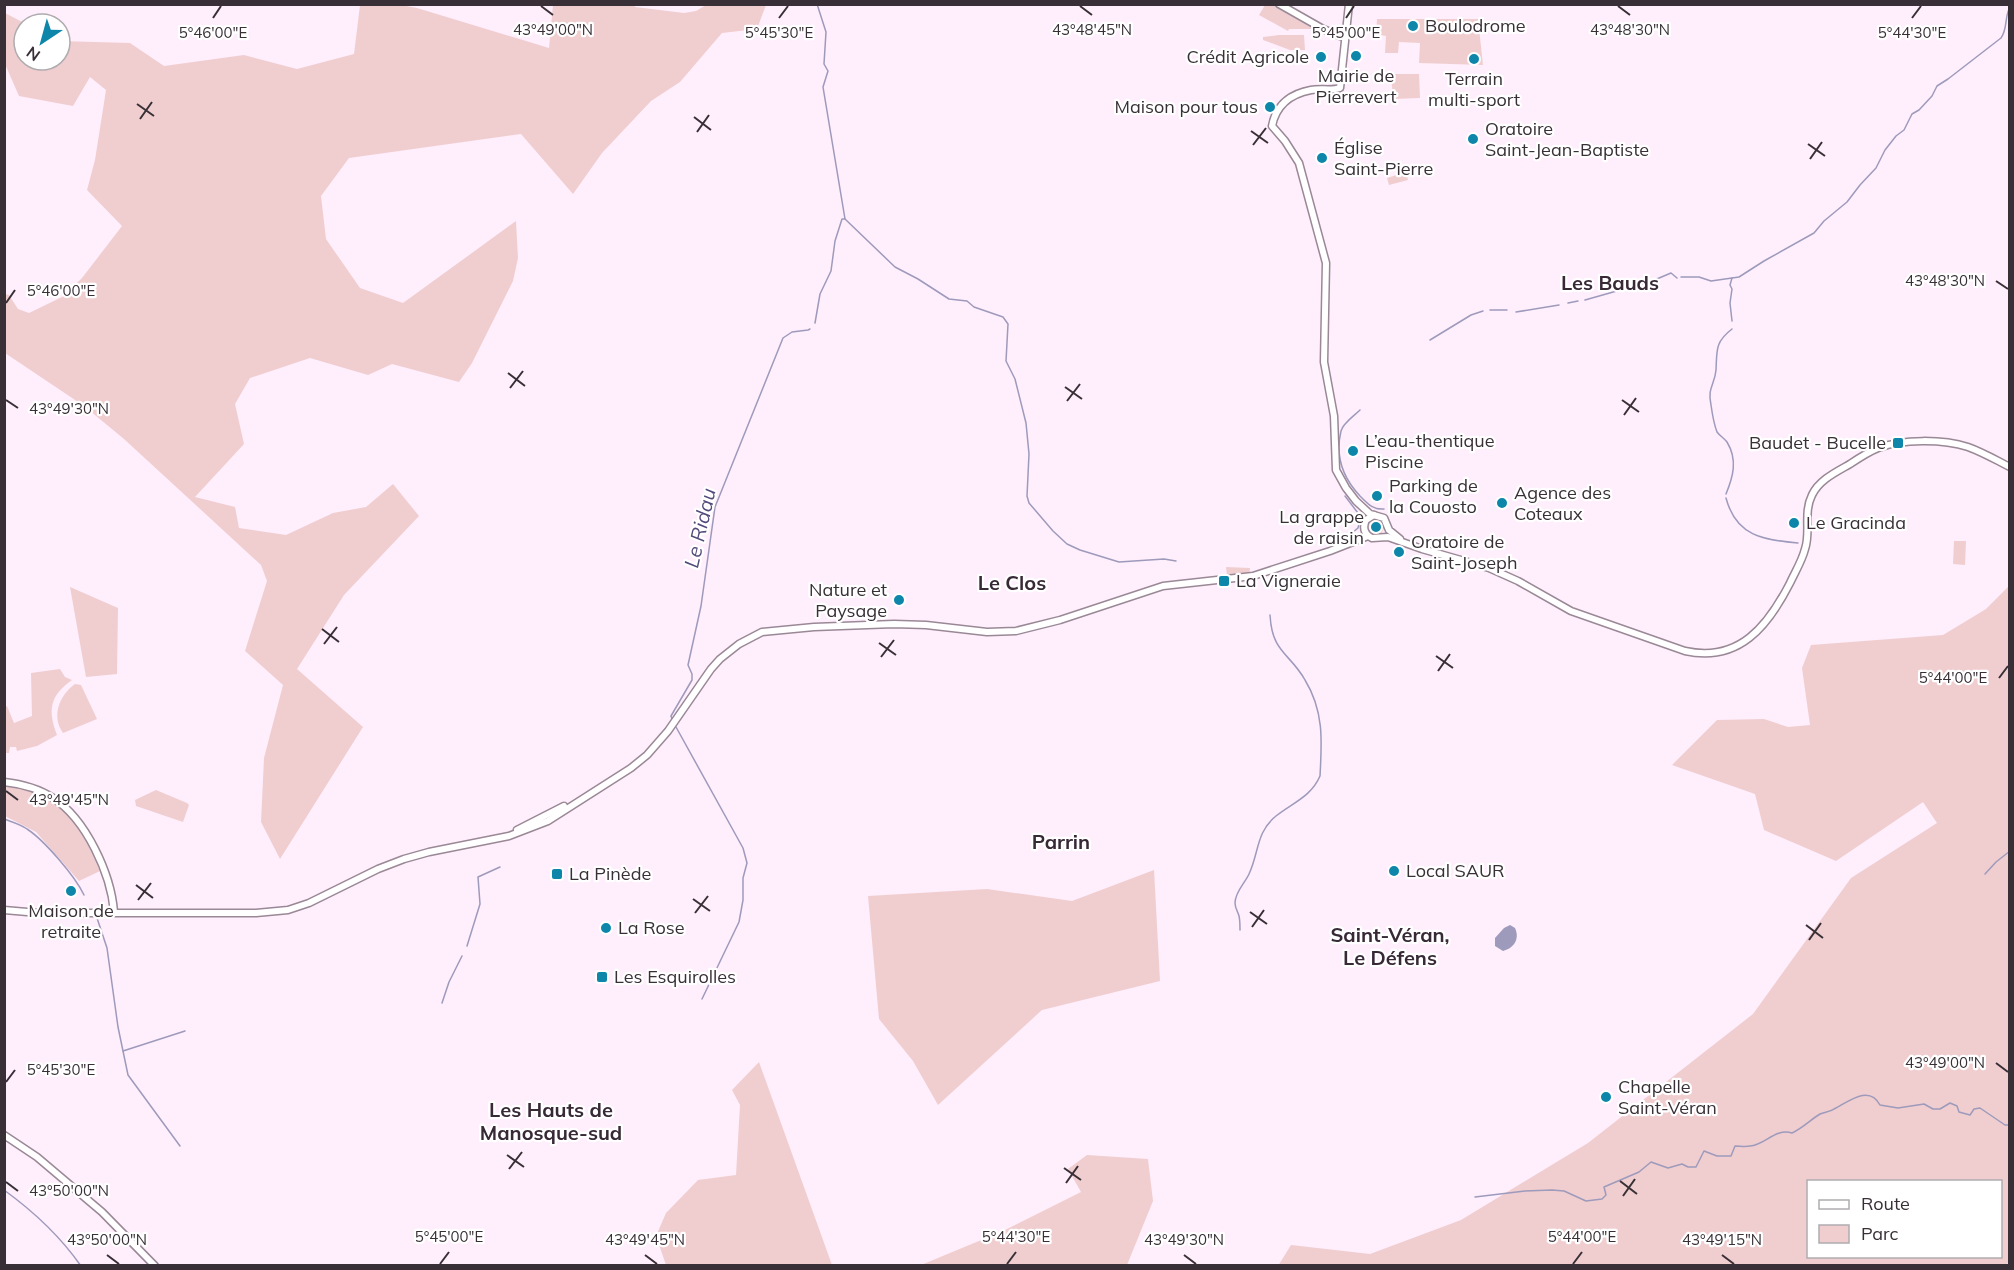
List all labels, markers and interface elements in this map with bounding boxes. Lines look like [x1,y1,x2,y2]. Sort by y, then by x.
north arrow [12,12,72,72]
place label: Boulodrome [1425,14,1526,37]
marker: Boulodrome [1406,19,1420,33]
text: 43°49'00"N [513,20,593,39]
text: 43°48'45"N [1052,20,1132,39]
text: 43°48'30"N [1590,20,1670,39]
text: 5°46'00"E [179,23,247,42]
text: 5°45'30"E [745,23,813,42]
text: 5°45'00"E [1312,23,1380,42]
text: 5°44'30"E [1878,23,1946,42]
text: N [22,42,44,66]
place label: Crédit Agricole [1187,45,1309,68]
marker: Mairie de Pierrevert [1349,49,1363,63]
marker: Crédit Agricole [1314,50,1328,64]
marker: Terrain multi-sport [1467,52,1481,66]
place label: Mairie de Pierrevert [1316,64,1396,108]
place label: Terrain multi-sport [1428,67,1520,111]
place label: Maison pour tous [1115,95,1258,118]
marker: Maison pour tous [1263,100,1277,114]
place label: Oratoire Saint-Jean-Baptiste [1485,117,1649,161]
marker: Oratoire Saint-Jean-Baptiste [1466,132,1480,146]
place label: Église Saint-Pierre [1334,136,1433,180]
marker: Église Saint-Pierre [1315,151,1329,165]
district label: Les Bauds [1561,270,1659,295]
text: 43°48'30"N [1905,271,1985,290]
text: 5°46'00"E [27,281,95,300]
text: 43°49'30"N [29,399,109,418]
place label: L’eau-thentique Piscine [1365,429,1495,473]
place label: Baudet - Bucelle [1749,431,1886,454]
marker: Baudet - Bucelle [1891,436,1905,450]
marker: L’eau-thentique Piscine [1346,444,1360,458]
place label: Parking de la Couosto [1389,474,1478,518]
place label: Agence des Coteaux [1514,481,1611,525]
water label: Le Ridau [678,486,721,570]
marker: Parking de la Couosto [1370,489,1384,503]
marker: Agence des Coteaux [1495,496,1509,510]
place label: La grappe de raisin [1279,505,1364,549]
place label: Le Gracinda [1806,511,1906,534]
marker: Le Gracinda [1787,516,1801,530]
marker: La grappe de raisin [1369,520,1383,534]
place label: Oratoire de Saint-Joseph [1411,530,1517,574]
marker: Oratoire de Saint-Joseph [1392,545,1406,559]
place label: La Vigneraie [1236,569,1341,592]
district label: Le Clos [978,570,1046,595]
marker: La Vigneraie [1217,574,1231,588]
place label: Nature et Paysage [809,578,887,622]
marker: Nature et Paysage [892,593,906,607]
text: 5°44'00"E [1919,668,1987,687]
text: 43°49'45"N [29,790,109,809]
district label: Parrin [1032,829,1090,854]
place label: Local SAUR [1406,859,1505,882]
place label: La Pinède [569,862,651,885]
marker: Local SAUR [1387,864,1401,878]
marker: La Pinède [550,867,564,881]
marker: Maison de retraite [64,884,78,898]
place label: Maison de retraite [28,899,114,943]
place label: La Rose [618,916,685,939]
marker: La Rose [599,921,613,935]
district label: Saint-Véran, Le Défens [1330,922,1450,970]
place label: Les Esquirolles [614,965,736,988]
marker: Les Esquirolles [595,970,609,984]
text: 43°49'00"N [1905,1053,1985,1072]
text: 5°45'30"E [27,1060,95,1079]
place label: Chapelle Saint-Véran [1618,1075,1717,1119]
marker: Chapelle Saint-Véran [1599,1090,1613,1104]
district label: Les Hauts de Manosque-sud [480,1097,622,1145]
legend [1807,1180,2002,1258]
text: 43°50'00"N [29,1181,109,1200]
text: Route [1861,1192,1910,1215]
text: Parc [1861,1222,1899,1245]
text: 5°45'00"E [415,1227,483,1246]
text: 5°44'30"E [982,1227,1050,1246]
text: 5°44'00"E [1548,1227,1616,1246]
text: 43°50'00"N [67,1230,147,1249]
text: 43°49'45"N [605,1230,685,1249]
text: 43°49'30"N [1144,1230,1224,1249]
text: 43°49'15"N [1682,1230,1762,1249]

